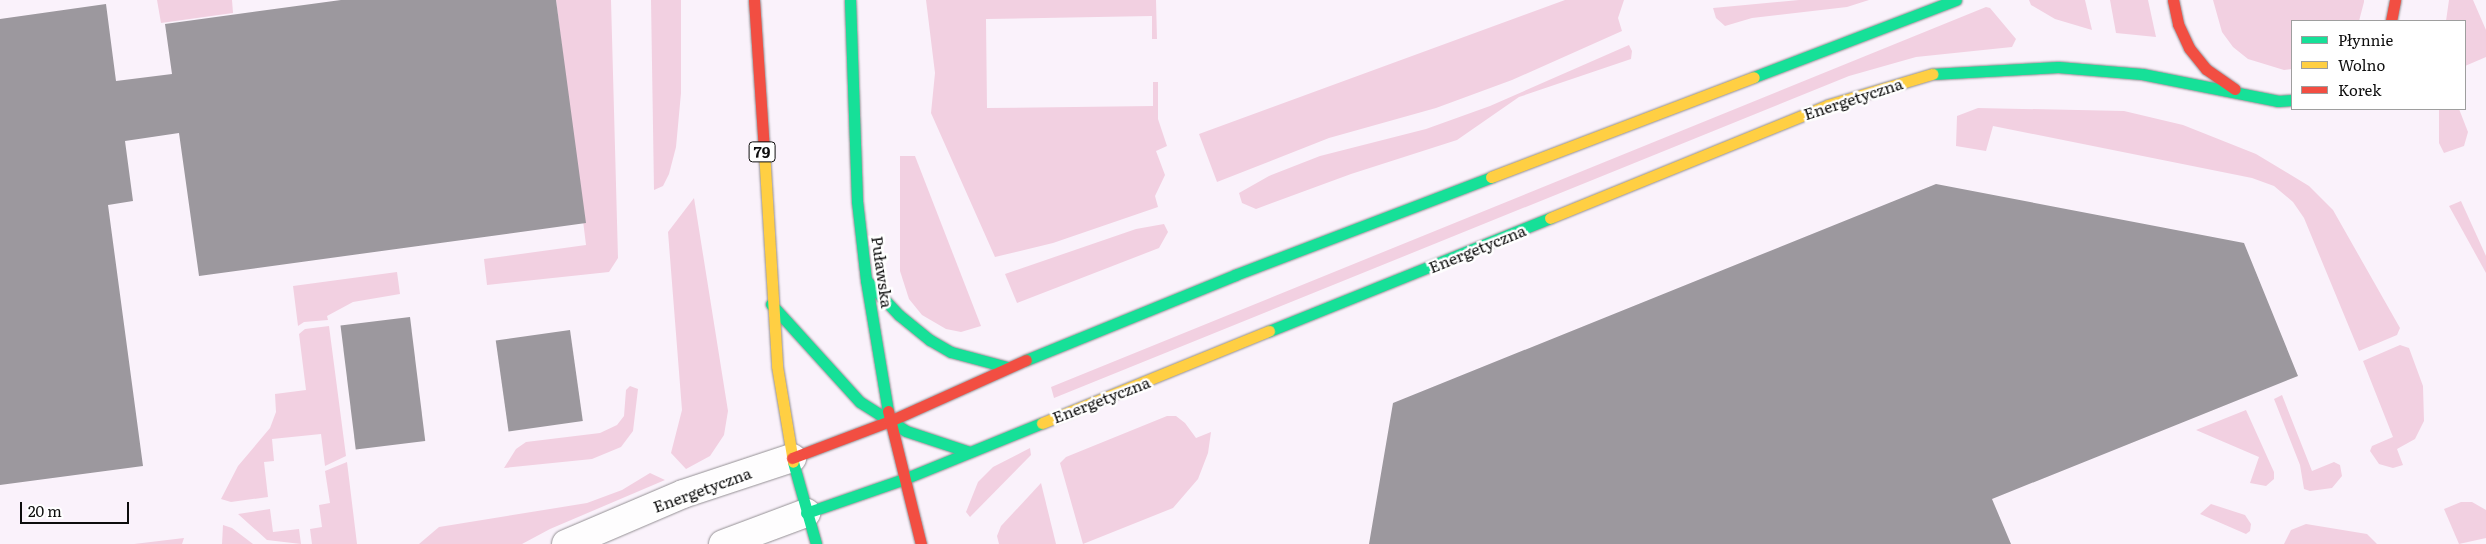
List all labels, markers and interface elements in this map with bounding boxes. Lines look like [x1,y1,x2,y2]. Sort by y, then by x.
legend [2291,20,2466,110]
text: Płynnie [2338,28,2393,51]
text: Wolno [2338,53,2385,76]
street label: Energetyczna [1801,73,1905,123]
text: Korek [2338,78,2381,101]
road number: 79 [748,140,776,164]
street label: Energetyczna [1426,220,1528,276]
street label: Puławska [868,235,898,309]
street label: Energetyczna [1049,372,1153,426]
street label: Energetyczna [650,462,754,516]
scale bar [22,492,131,524]
text: 20 m [28,499,62,522]

